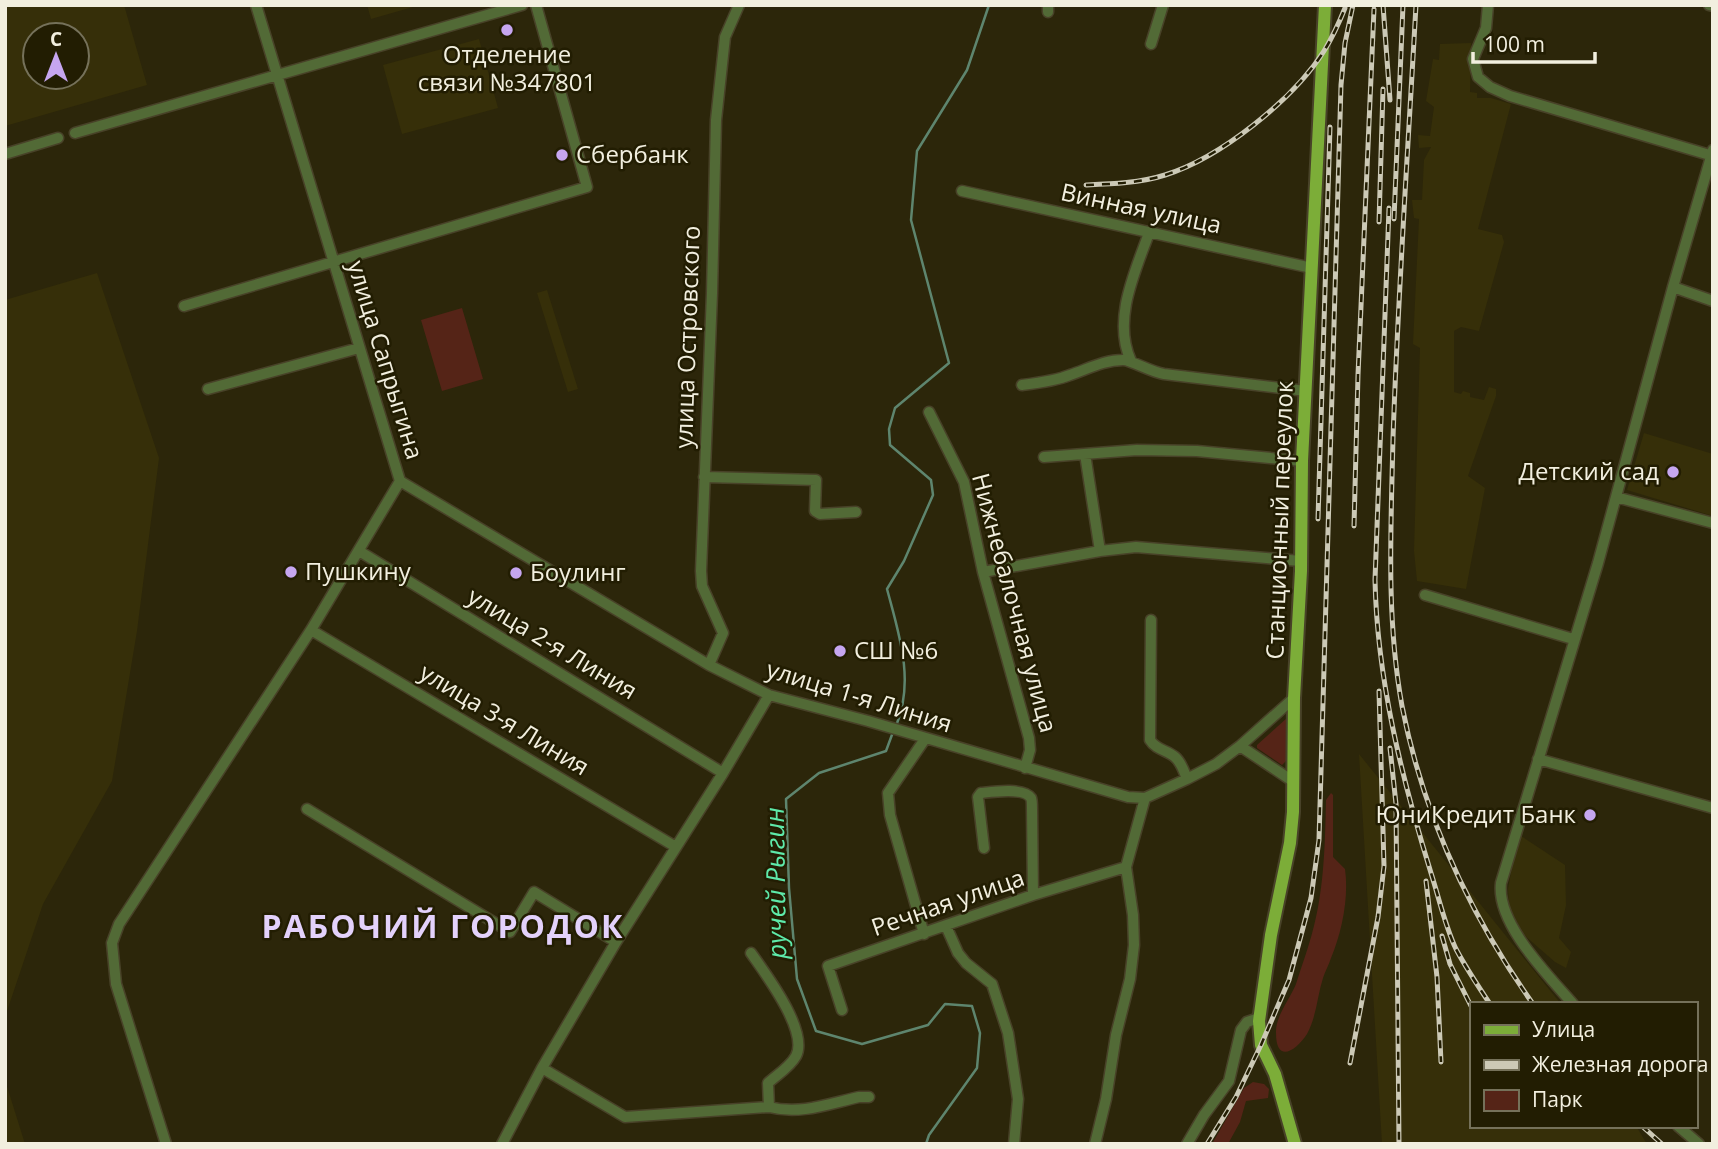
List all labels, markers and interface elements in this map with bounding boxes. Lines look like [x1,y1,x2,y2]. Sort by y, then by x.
north arrow [21,21,91,91]
scale bar [1473,21,1596,65]
marker: Отделение связи №347801 [499,22,515,38]
text: С [50,26,62,52]
text: 100 m [1484,30,1545,58]
place label: Отделение связи №347801 [418,37,596,98]
place label: Сбербанк [576,137,689,170]
marker: Сбербанк [554,147,570,163]
street label: Винная улица [1058,174,1225,241]
street label: улица Островского [666,225,707,449]
street label: улица Сапрыгина [341,256,432,463]
street label: Станционный переулок [1257,379,1300,660]
place label: Детский сад [1519,454,1659,487]
marker: Детский сад [1665,464,1681,480]
street label: Нижнебалочная улица [965,469,1066,736]
place label: Пушкину [305,554,412,587]
place label: Боулинг [530,555,626,588]
marker: Пушкину [283,564,299,580]
marker: Боулинг [508,565,524,581]
street label: улица 2-я Линия [462,579,644,706]
place label: СШ №6 [854,633,938,666]
marker: СШ №6 [832,643,848,659]
street label: улица 1-я Линия [763,652,956,739]
street label: улица 3-я Линия [414,655,596,782]
place label: ЮниКредит Банк [1375,797,1577,830]
water label: ручей Рыгин [756,807,794,960]
marker: ЮниКредит Банк [1582,807,1598,823]
street label: Речная улица [867,860,1028,943]
district label: РАБОЧИЙ ГОРОДОК [262,904,624,947]
legend [1470,1002,1697,1128]
text: Улица [1532,1015,1595,1043]
text: Железная дорога [1532,1050,1708,1078]
text: Парк [1532,1085,1583,1113]

